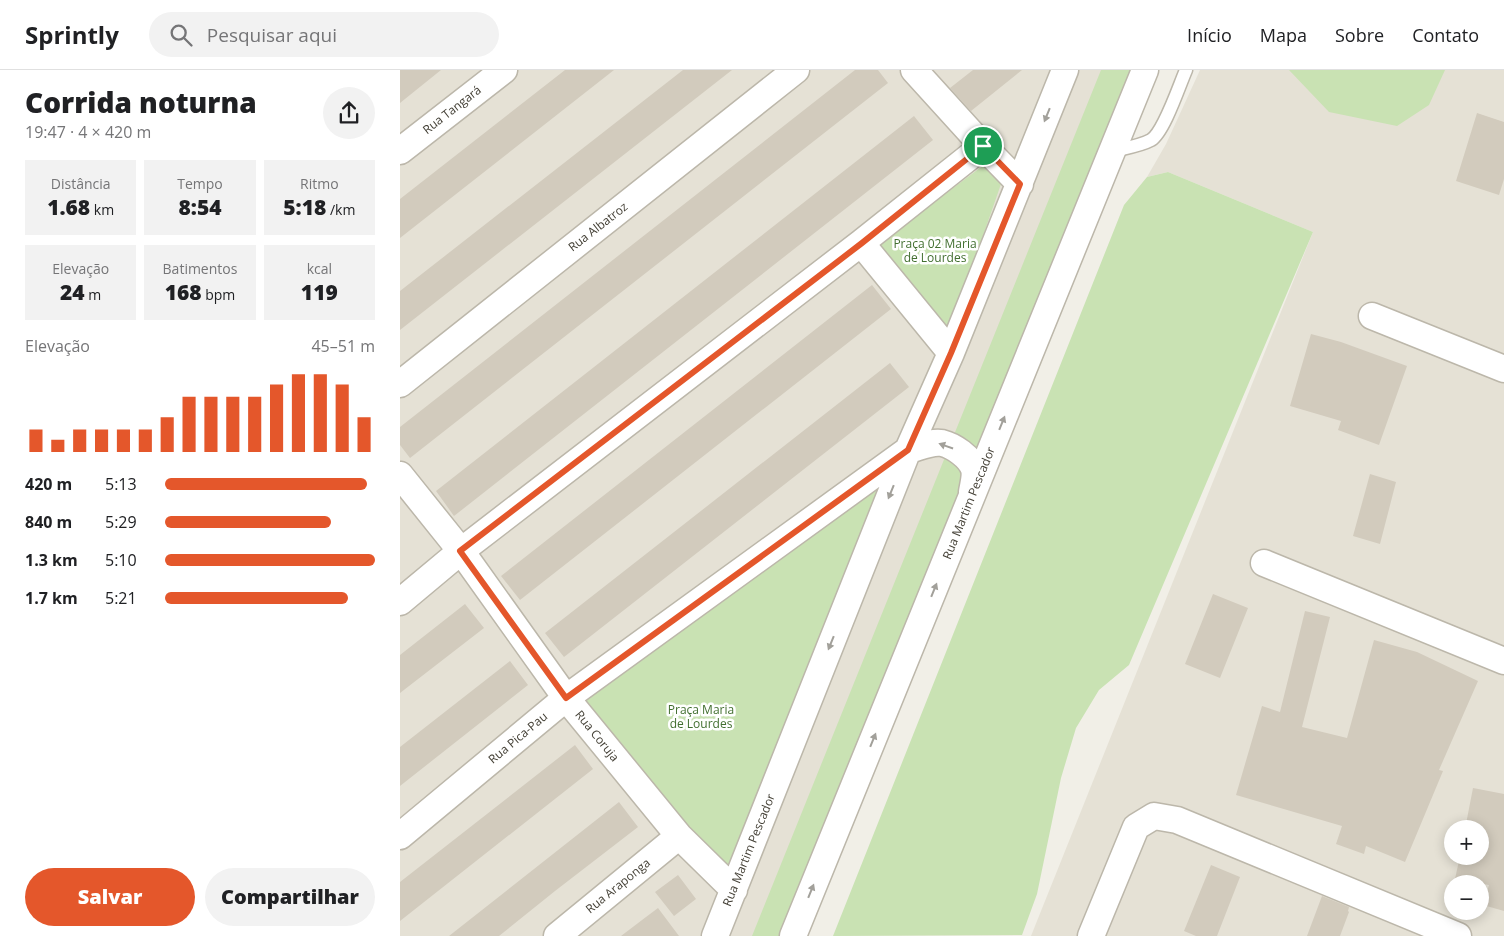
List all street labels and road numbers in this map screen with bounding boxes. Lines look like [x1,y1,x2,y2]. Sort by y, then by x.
street label: Rua Tangará [419,81,484,138]
street label: Rua Albatroz [564,198,631,255]
street label: Rua Martim Pescador [938,444,999,562]
street label: Rua Coruja [571,707,623,765]
street label: Rua Pica-Pau [485,708,551,767]
street label: Rua Martim Pescador [718,791,779,909]
street label: Rua Araponga [582,854,654,917]

